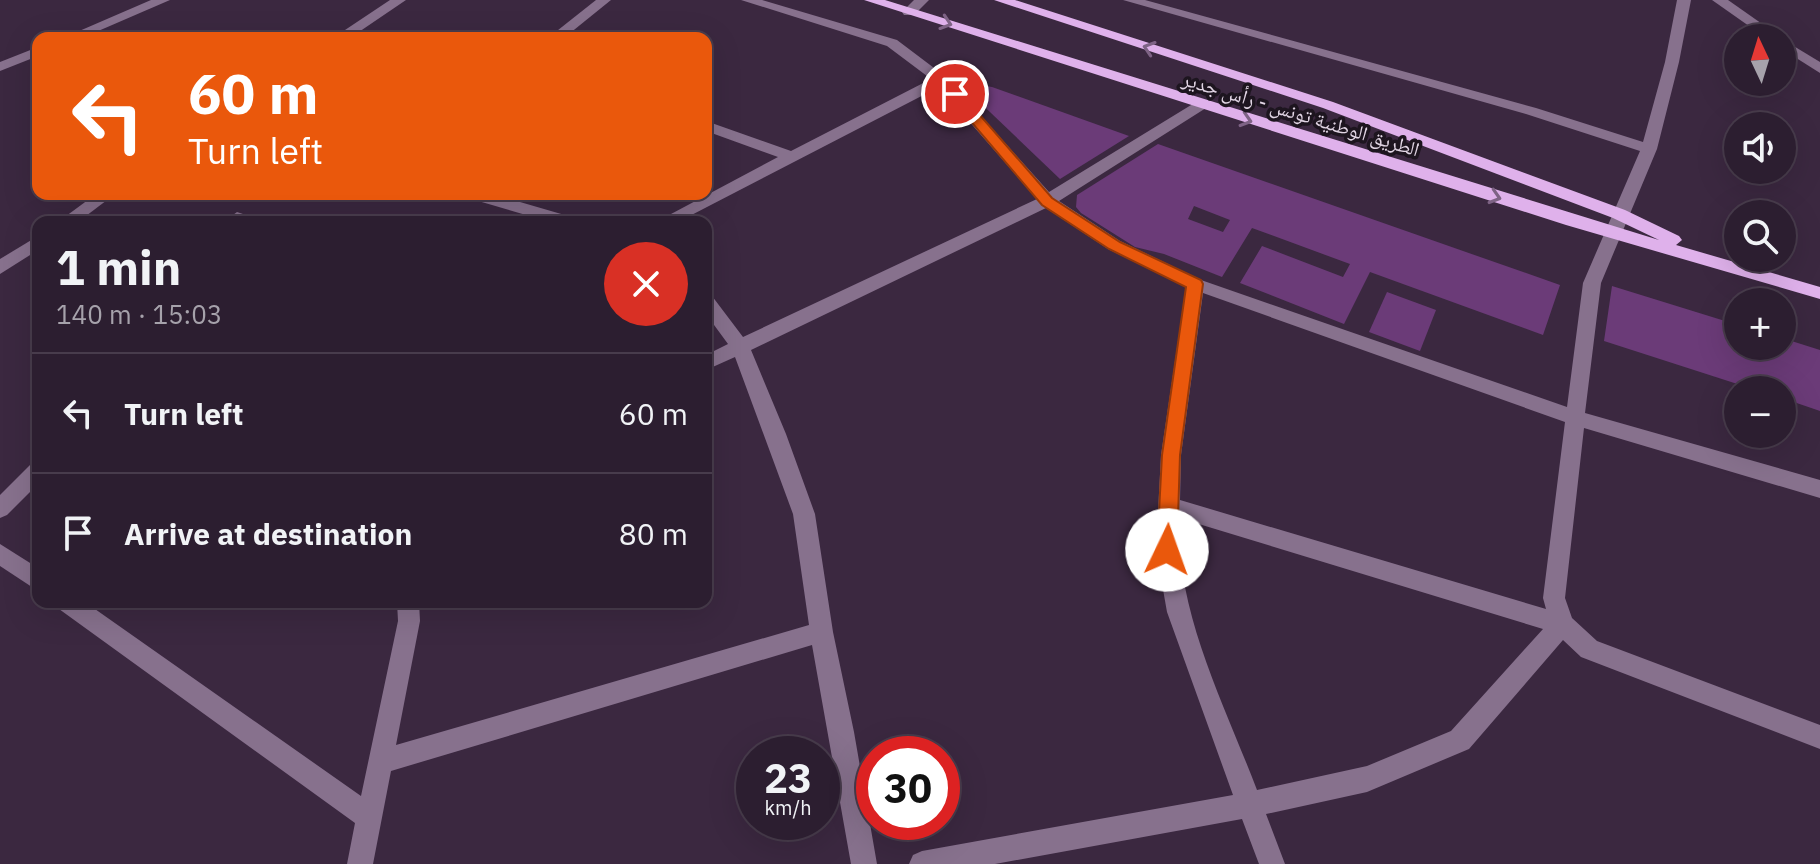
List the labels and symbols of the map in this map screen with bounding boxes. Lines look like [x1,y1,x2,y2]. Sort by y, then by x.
one-way arrow [938,14,952,30]
north arrow [1724,24,1796,96]
one-way arrow [1143,41,1157,57]
pin [921,60,989,128]
street label: الطريق الوطنية تونس - رأس جدير [1178,64,1423,162]
one-way arrow [1239,111,1253,127]
one-way arrow [1487,188,1501,204]
position arrow [1125,508,1209,592]
speed limit sign: 30 [856,736,960,840]

